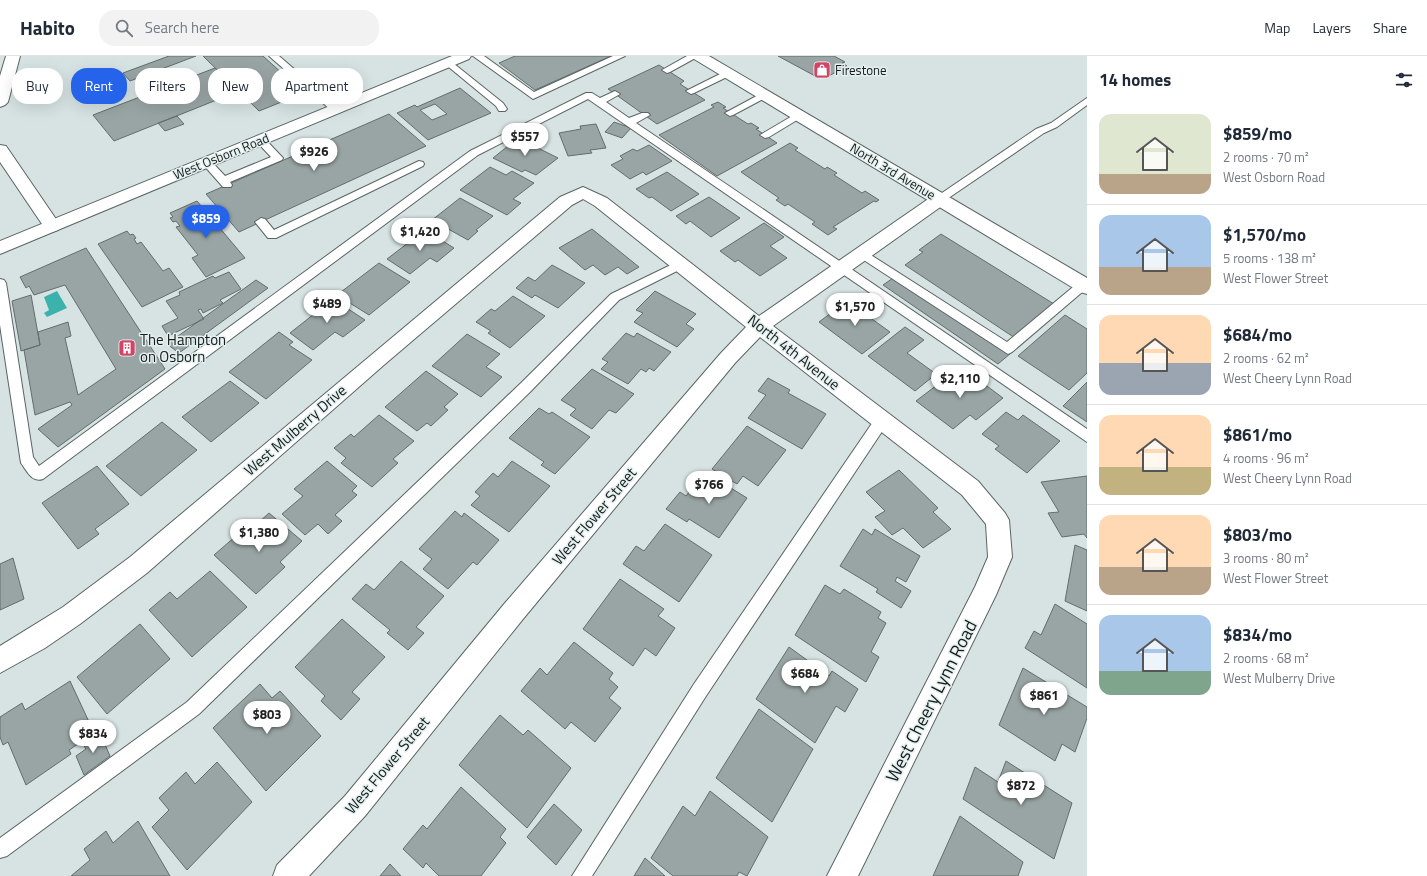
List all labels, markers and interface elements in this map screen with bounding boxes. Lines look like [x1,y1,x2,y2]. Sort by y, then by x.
search box [99,10,379,46]
text: Habito [20,13,75,42]
text: Search here [145,16,219,39]
icon: search [113,17,135,39]
text: Map [1264,17,1290,38]
text: Layers [1312,17,1351,38]
text: Share [1373,17,1407,38]
shop icon: Firestone [812,60,832,80]
place label: Firestone [835,60,887,80]
text: 14 homes [1099,67,1171,93]
chip: Buy [12,68,63,104]
chip: Rent [71,68,127,104]
chip: Filters [135,68,200,104]
chip: New [208,68,263,104]
chip: Apartment [271,68,363,104]
icon: filters [1393,69,1415,91]
text: $859/mo [1223,121,1292,147]
pin: $557 [501,123,549,157]
text: $557 [510,126,540,146]
street label: West Osborn Road [170,128,272,184]
icon: home [1131,130,1179,178]
pin: $926 [290,138,338,172]
street label: North 3rd Avenue [846,138,940,204]
text: $926 [299,141,329,161]
text: 2 rooms · 70 m² [1223,147,1309,167]
text: West Osborn Road [1223,167,1325,187]
pin: $859 [182,205,230,239]
text: $859 [191,208,221,228]
pin: $1,420 [387,218,453,252]
text: $1,420 [400,221,440,241]
text: $1,570/mo [1223,222,1306,248]
icon: home [1131,231,1179,279]
text: 5 rooms · 138 m² [1223,248,1316,268]
text: West Flower Street [1223,268,1328,288]
pin: $489 [303,290,351,324]
text: $489 [312,293,342,313]
pin: $1,570 [822,293,888,327]
text: $1,570 [835,296,875,316]
street label: North 4th Avenue [743,309,845,395]
text: $684/mo [1223,322,1292,348]
place label: The Hampton on Osborn [140,328,226,368]
icon: home [1131,331,1179,379]
building icon: The Hampton on Osborn [117,338,137,358]
text: 2 rooms · 62 m² [1223,348,1309,368]
pin: $2,110 [927,365,993,399]
text: $2,110 [940,368,980,388]
text: West Cheery Lynn Road [1223,368,1352,388]
street label: West Mulberry Drive [239,379,351,481]
text: $861/mo [1223,422,1292,448]
icon: home [1131,431,1179,479]
text: 4 rooms · 96 m² [1223,448,1309,468]
street label: West Flower Street [546,462,642,570]
text: West Cheery Lynn Road [1223,468,1352,488]
pin: $766 [685,471,733,505]
text: $766 [694,474,724,494]
pin: $1,380 [226,519,292,553]
text: $1,380 [239,522,279,542]
text: $803/mo [1223,522,1292,548]
icon: home [1131,531,1179,579]
text: 3 rooms · 80 m² [1223,548,1309,568]
text: West Flower Street [1223,568,1328,588]
street label: West Cheery Lynn Road [878,615,984,787]
text: $834/mo [1223,622,1292,648]
icon: home [1131,631,1179,679]
text: 2 rooms · 68 m² [1223,648,1309,668]
pin: $684 [781,660,829,694]
text: $684 [790,663,820,683]
text: West Mulberry Drive [1223,668,1335,688]
pin: $861 [1020,682,1068,716]
text: $861 [1029,685,1059,705]
pin: $803 [243,701,291,735]
text: $803 [252,704,282,724]
street label: West Flower Street [339,711,435,819]
pin: $834 [69,720,117,754]
text: $834 [78,723,108,743]
pin: $872 [997,772,1045,806]
text: $872 [1006,775,1036,795]

